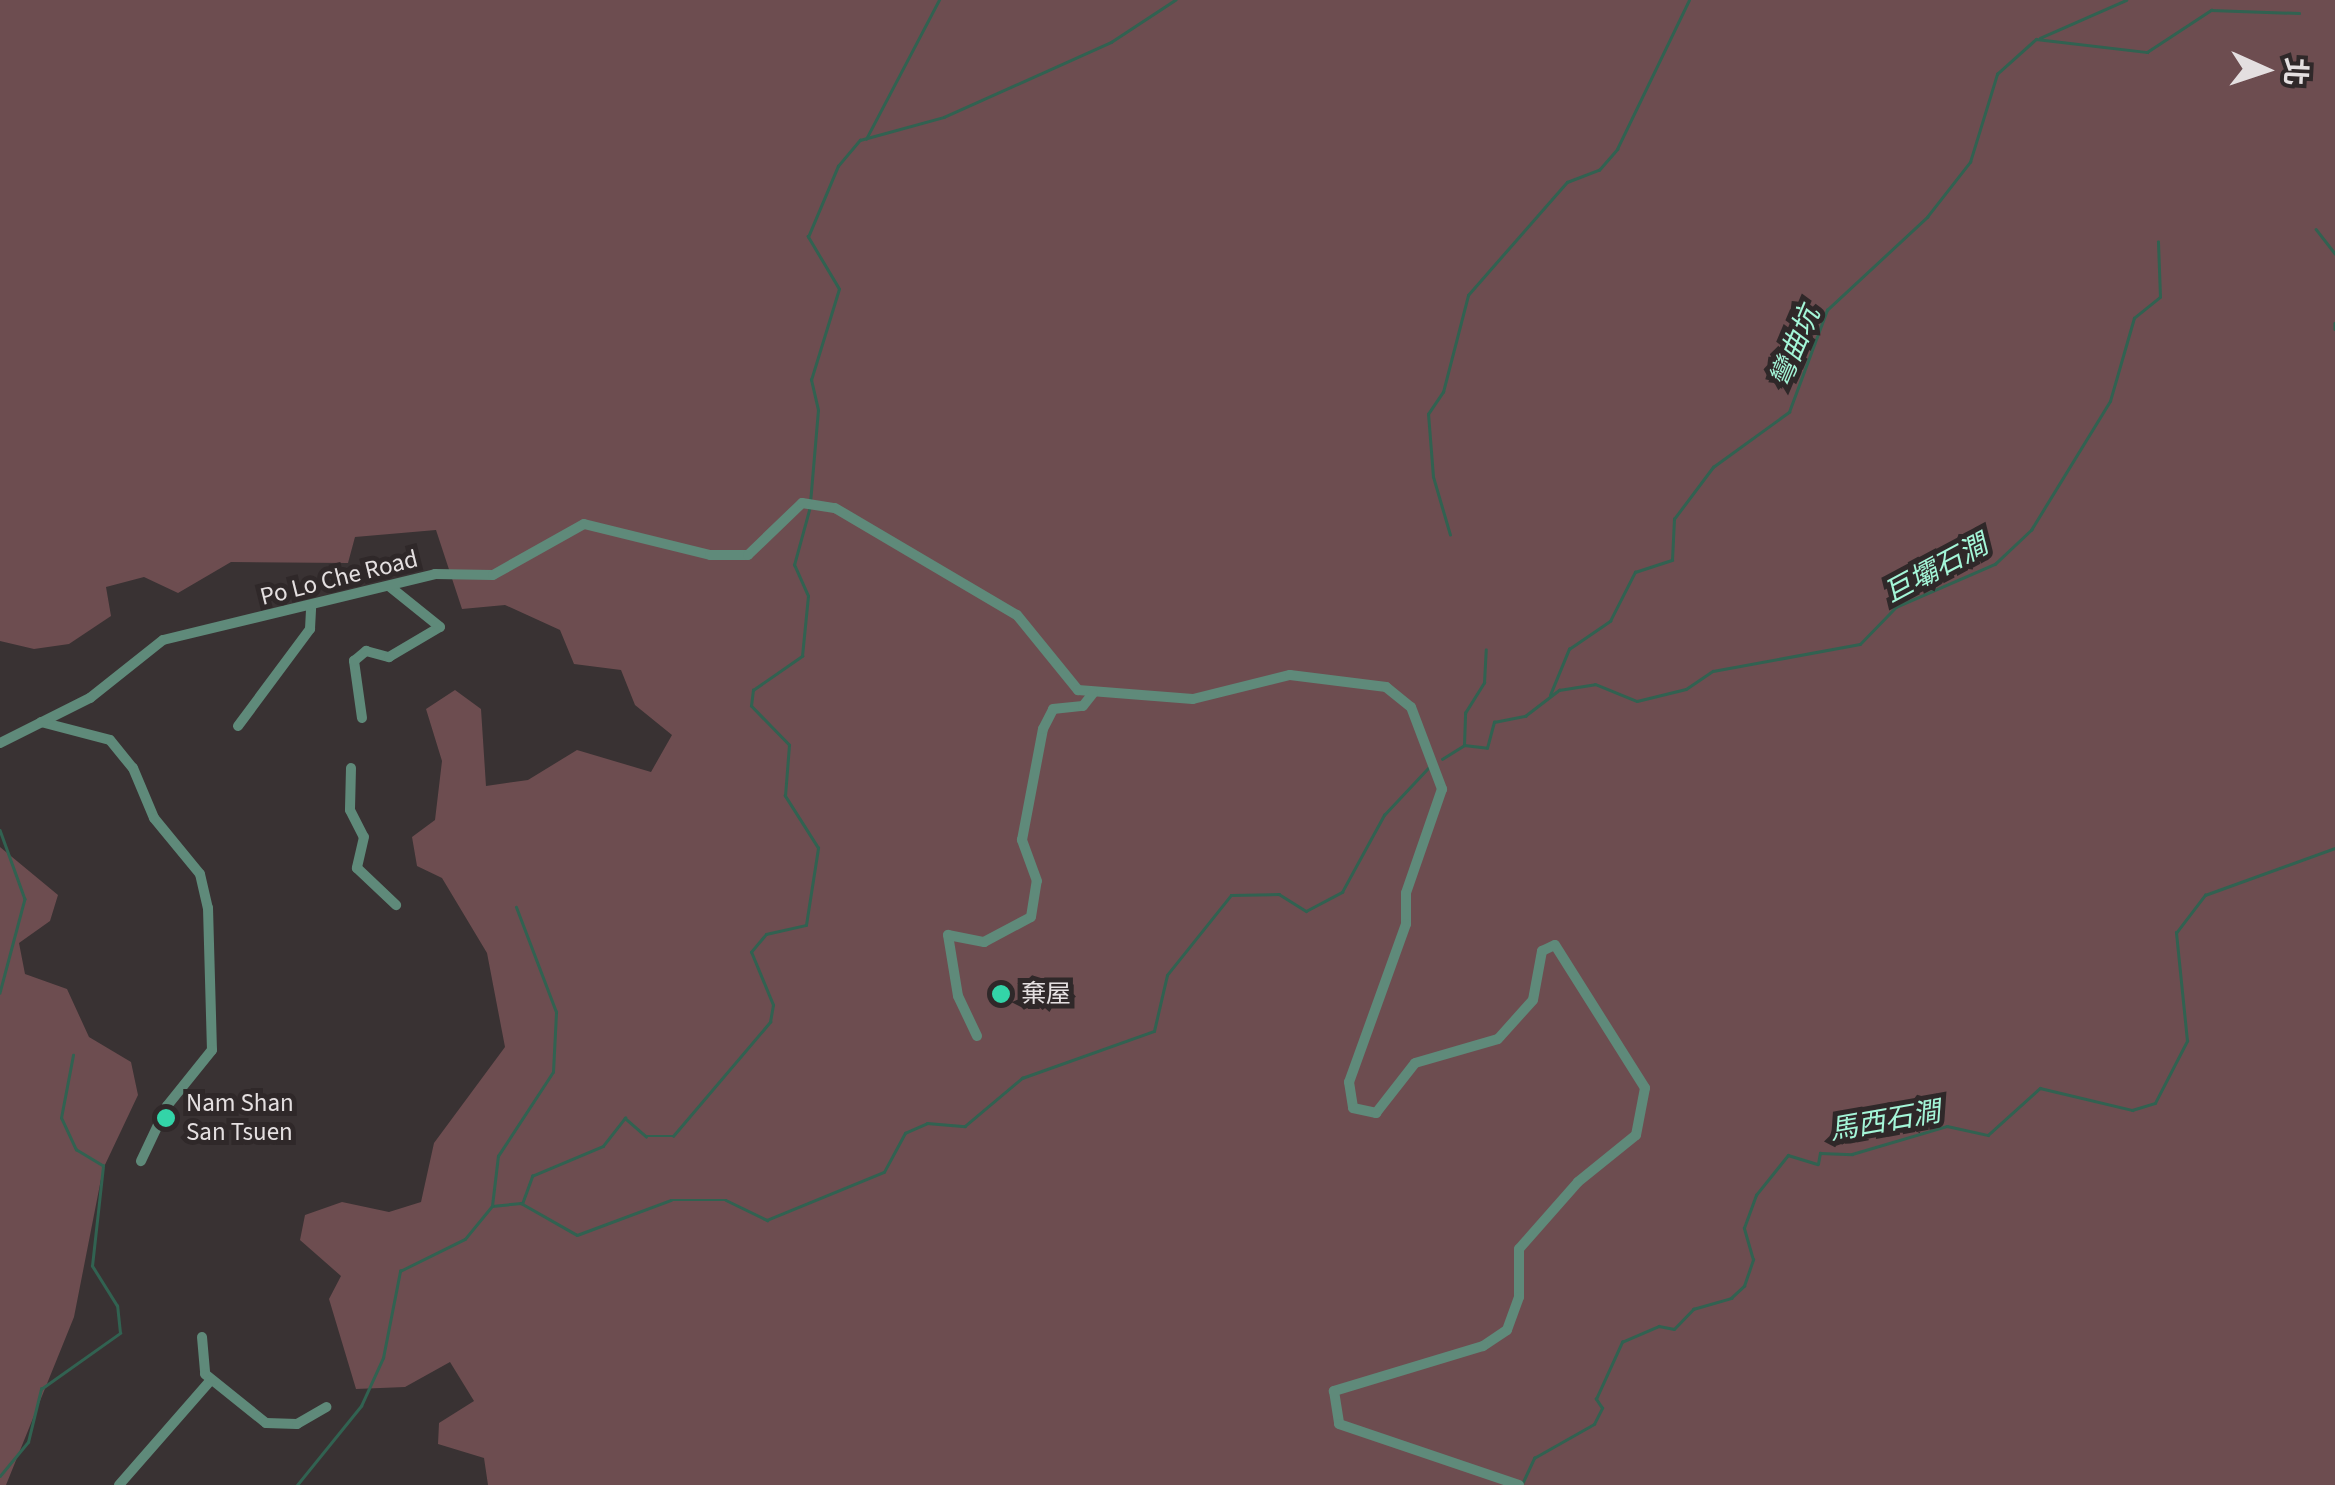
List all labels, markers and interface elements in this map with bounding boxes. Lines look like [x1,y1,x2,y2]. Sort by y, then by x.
north arrow [2215,20,2315,120]
text: 北 [2274,57,2316,87]
water label: 彎曲坑 [1763,302,1827,392]
water label: 巨壩石澗 [1879,528,1993,610]
street label: Po Lo Che Road [257,544,421,612]
place label: 棄屋 [1021,979,1071,1009]
marker: 棄屋 [990,983,1012,1005]
place label: Nam Shan San Tsuen [186,1089,294,1148]
water label: 馬西石澗 [1827,1095,1943,1147]
marker: Nam Shan San Tsuen [155,1107,177,1129]

